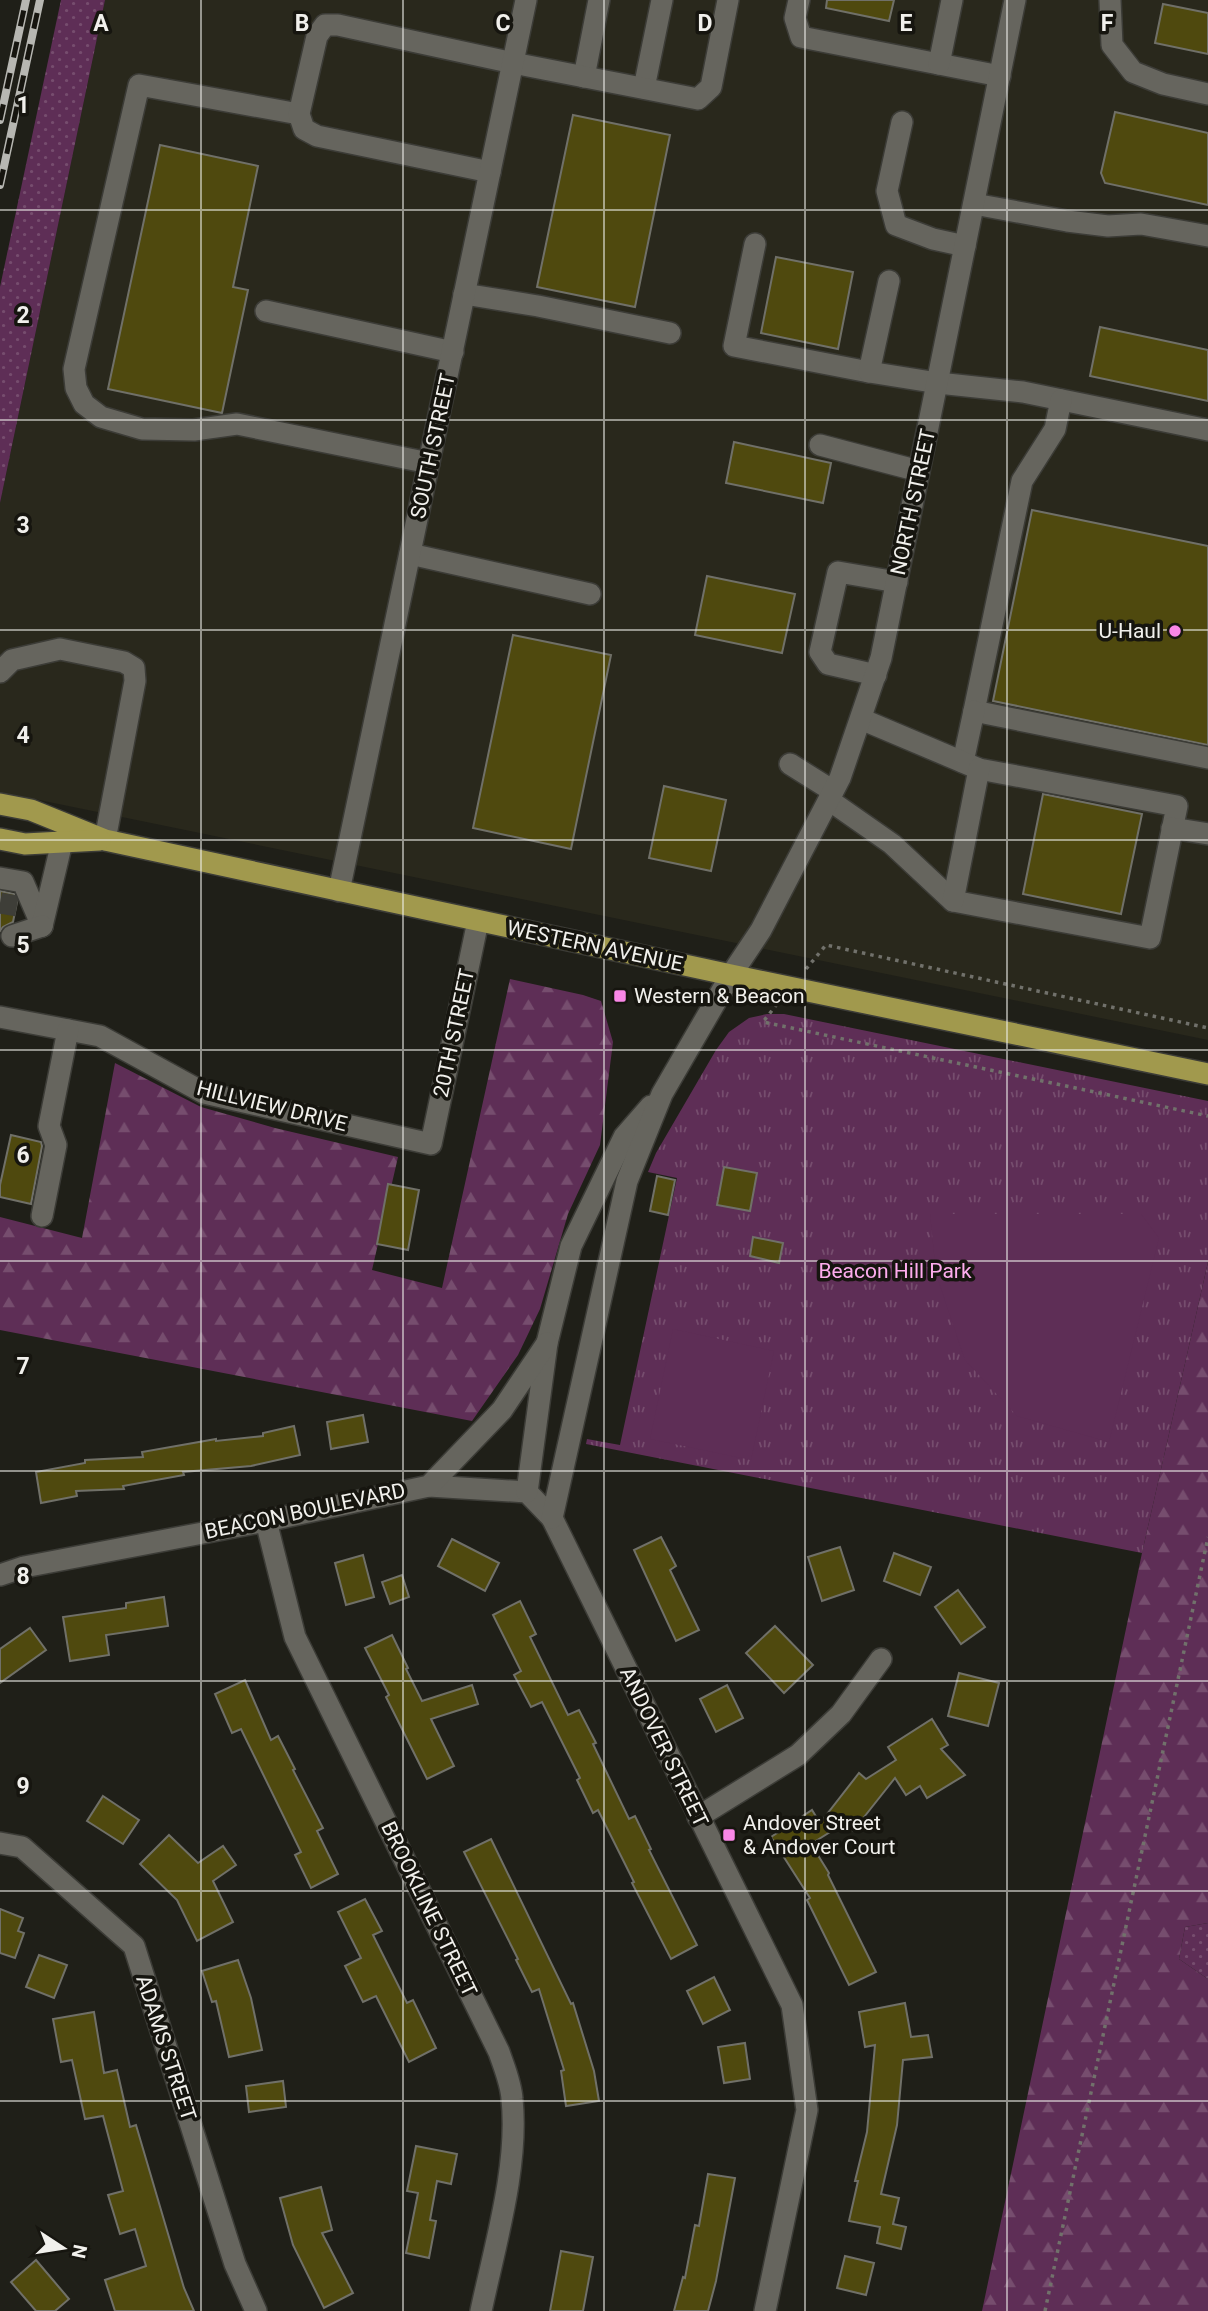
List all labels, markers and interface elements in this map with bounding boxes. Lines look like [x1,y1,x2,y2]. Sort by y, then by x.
text: A [93,10,109,37]
text: B [295,10,309,37]
text: C [495,10,511,37]
text: D [698,10,712,37]
text: E [900,10,913,37]
text: F [1101,10,1114,37]
text: 1 [16,92,30,119]
text: 2 [16,302,30,329]
street label: SOUTH STREET [406,371,460,521]
street label: NORTH STREET [886,426,940,577]
text: 3 [16,512,30,539]
place label: U-Haul [1098,619,1161,643]
marker: U-Haul [1167,623,1183,639]
text: 4 [16,722,30,749]
street label: WESTERN AVENUE [505,916,685,976]
text: 5 [16,932,30,959]
street label: 20TH STREET [429,966,479,1100]
place label: Western & Beacon [634,984,805,1008]
marker: Western & Beacon [612,988,628,1004]
street label: HILLVIEW DRIVE [194,1076,350,1136]
text: 6 [16,1142,30,1169]
park label: Beacon Hill Park [818,1259,972,1283]
text: 7 [16,1353,30,1380]
street label: BEACON BOULEVARD [203,1478,407,1544]
text: 8 [16,1563,30,1590]
street label: ANDOVER STREET [615,1663,713,1831]
text: 9 [16,1773,30,1800]
place label: Andover Street & Andover Court [743,1811,896,1859]
street label: BROOKLINE STREET [376,1818,482,2001]
marker: Andover Street & Andover Court [721,1827,737,1843]
street label: ADAMS STREET [131,1972,201,2124]
north arrow [28,2213,98,2283]
text: N [66,2242,92,2260]

